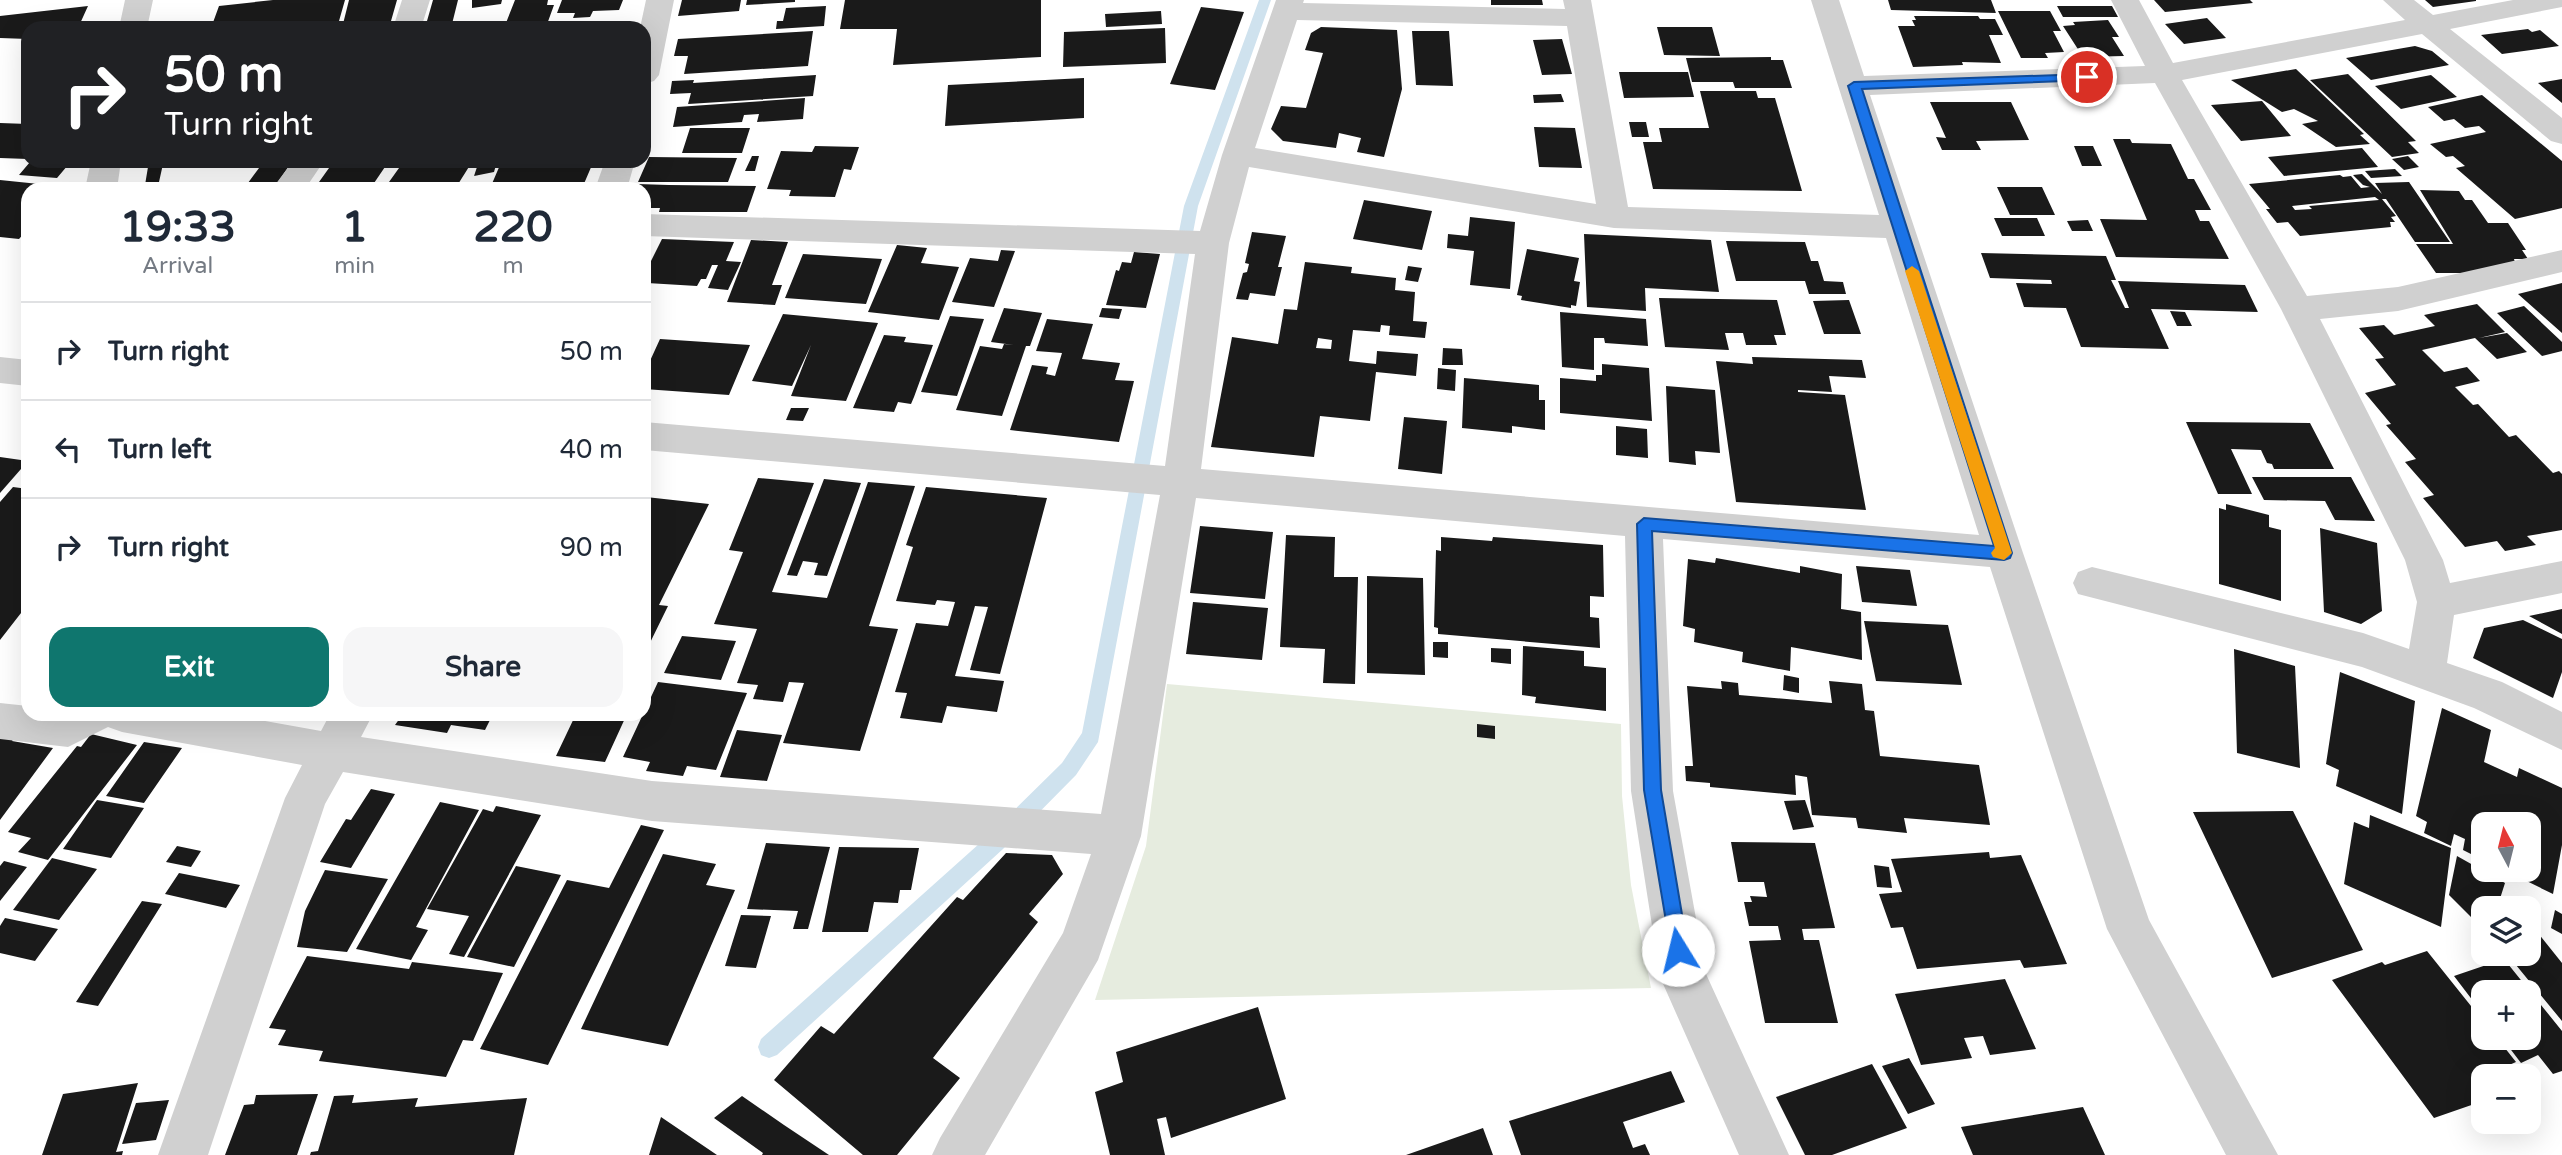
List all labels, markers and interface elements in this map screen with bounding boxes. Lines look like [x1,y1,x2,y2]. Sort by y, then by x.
text: 50 m [164,46,283,105]
pin [2057,47,2117,107]
icon: right [49,49,140,140]
icon: arrive [2068,58,2106,96]
text: Turn right [164,106,313,144]
text: 19:33 [119,202,236,253]
text: 1 [341,202,368,253]
text: 220 [473,202,553,253]
text: Arrival [142,252,213,280]
text: min [334,252,375,280]
text: m [502,252,524,280]
icon: right [49,332,87,370]
text: Turn right [108,336,229,367]
text: 50 m [560,336,623,367]
icon: left [49,430,87,468]
text: Turn left [108,434,211,465]
text: 40 m [560,434,623,465]
icon: right [49,528,87,566]
text: Turn right [108,532,229,563]
text: 90 m [560,532,623,563]
button: Exit [49,627,329,707]
button: Share [343,627,623,707]
north arrow [2471,812,2541,882]
map controls [2471,812,2541,1134]
button: layers [2471,896,2541,966]
position arrow [1641,913,1715,987]
button: + [2471,980,2541,1050]
button: − [2471,1064,2541,1134]

